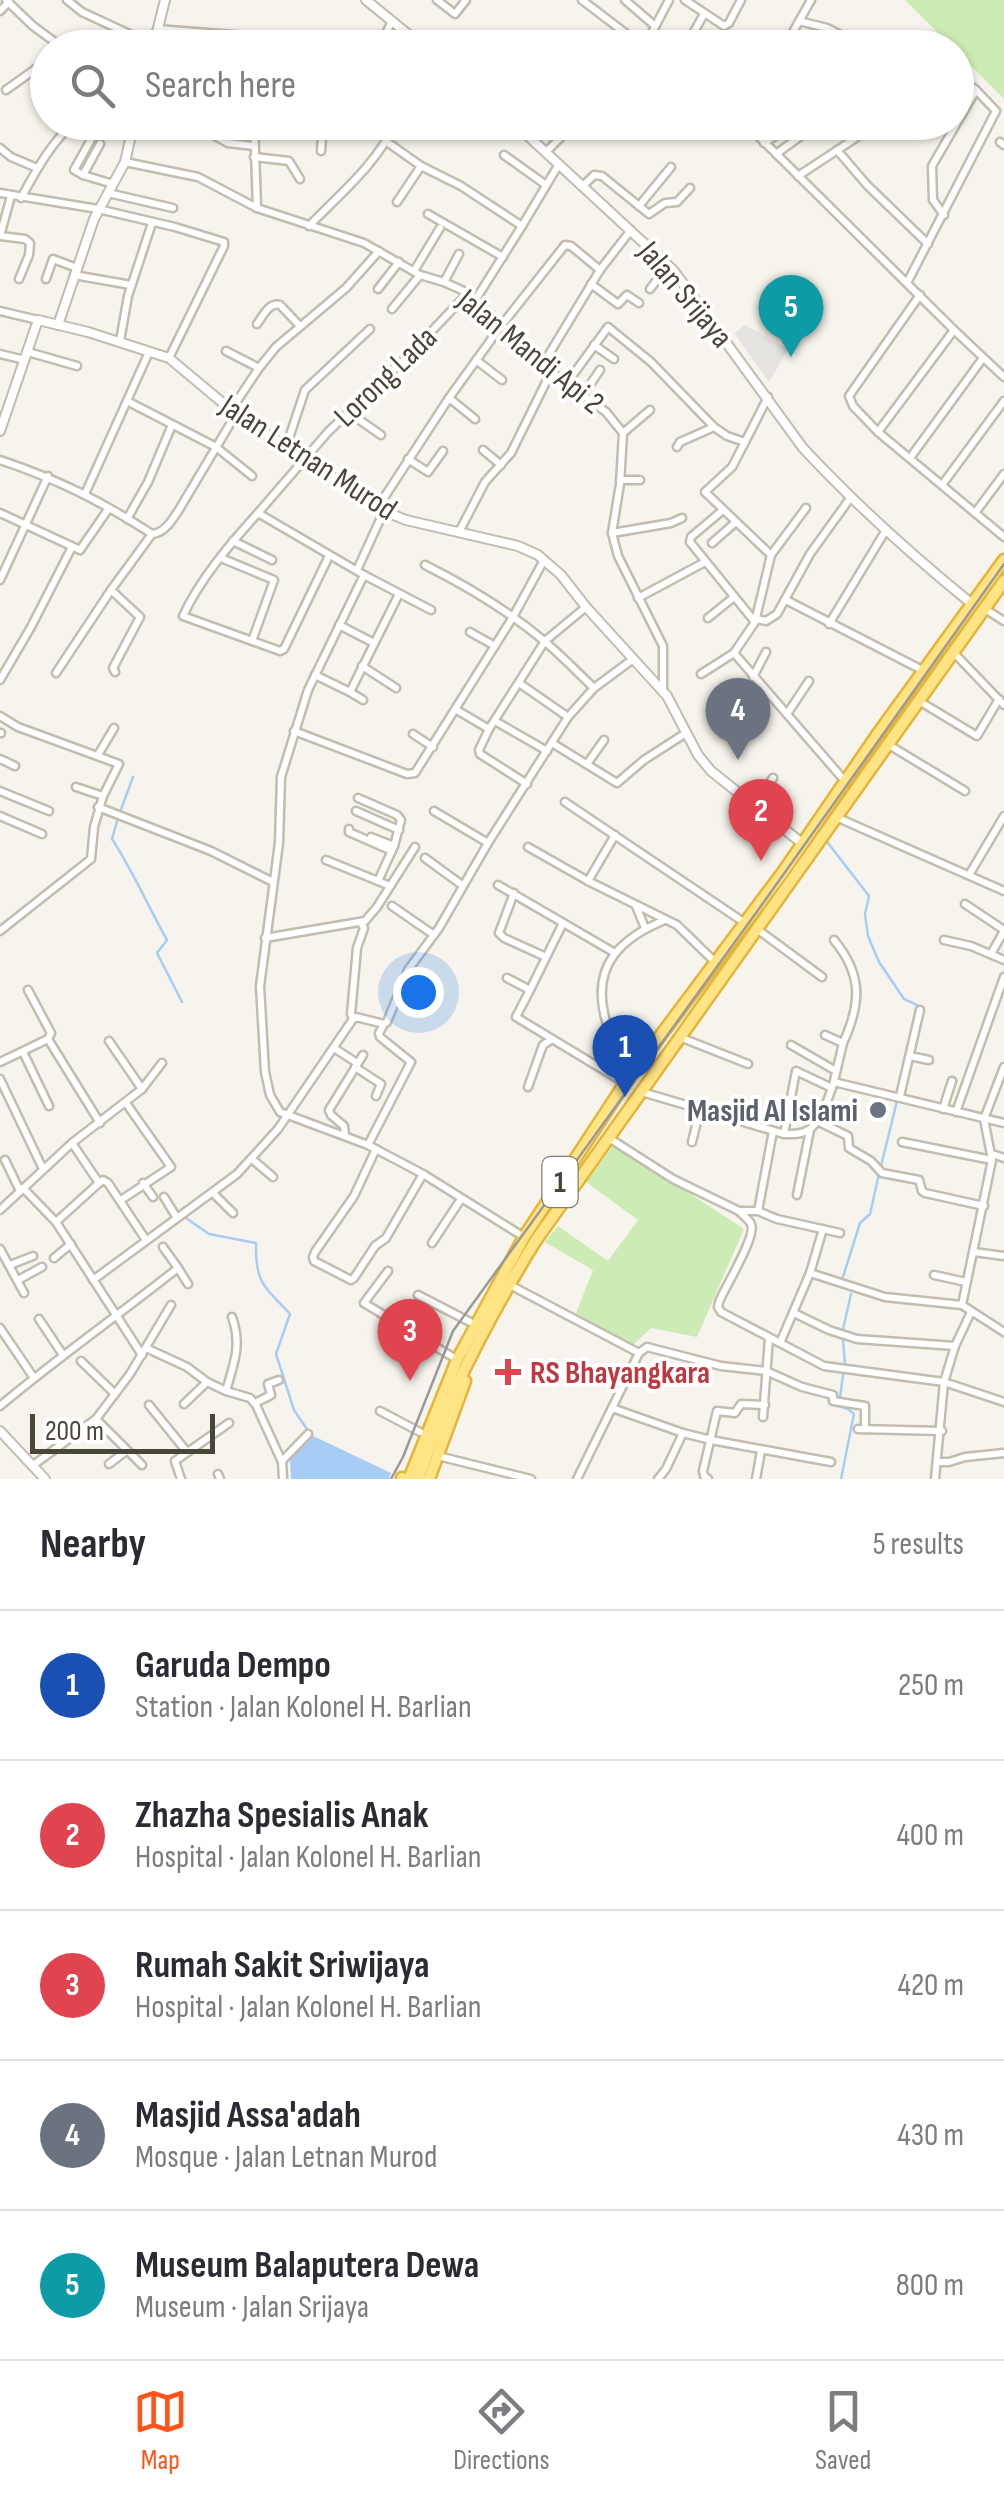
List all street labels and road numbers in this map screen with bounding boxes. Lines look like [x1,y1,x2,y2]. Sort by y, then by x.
street label: Jalan Srijaya [629,233,741,356]
street label: Jalan Mandi Api 2 [448,281,611,423]
street label: Lorong Lada [326,319,446,436]
street label: Jalan Letnan Murod [212,386,404,530]
road number: 1 [542,1157,578,1207]

